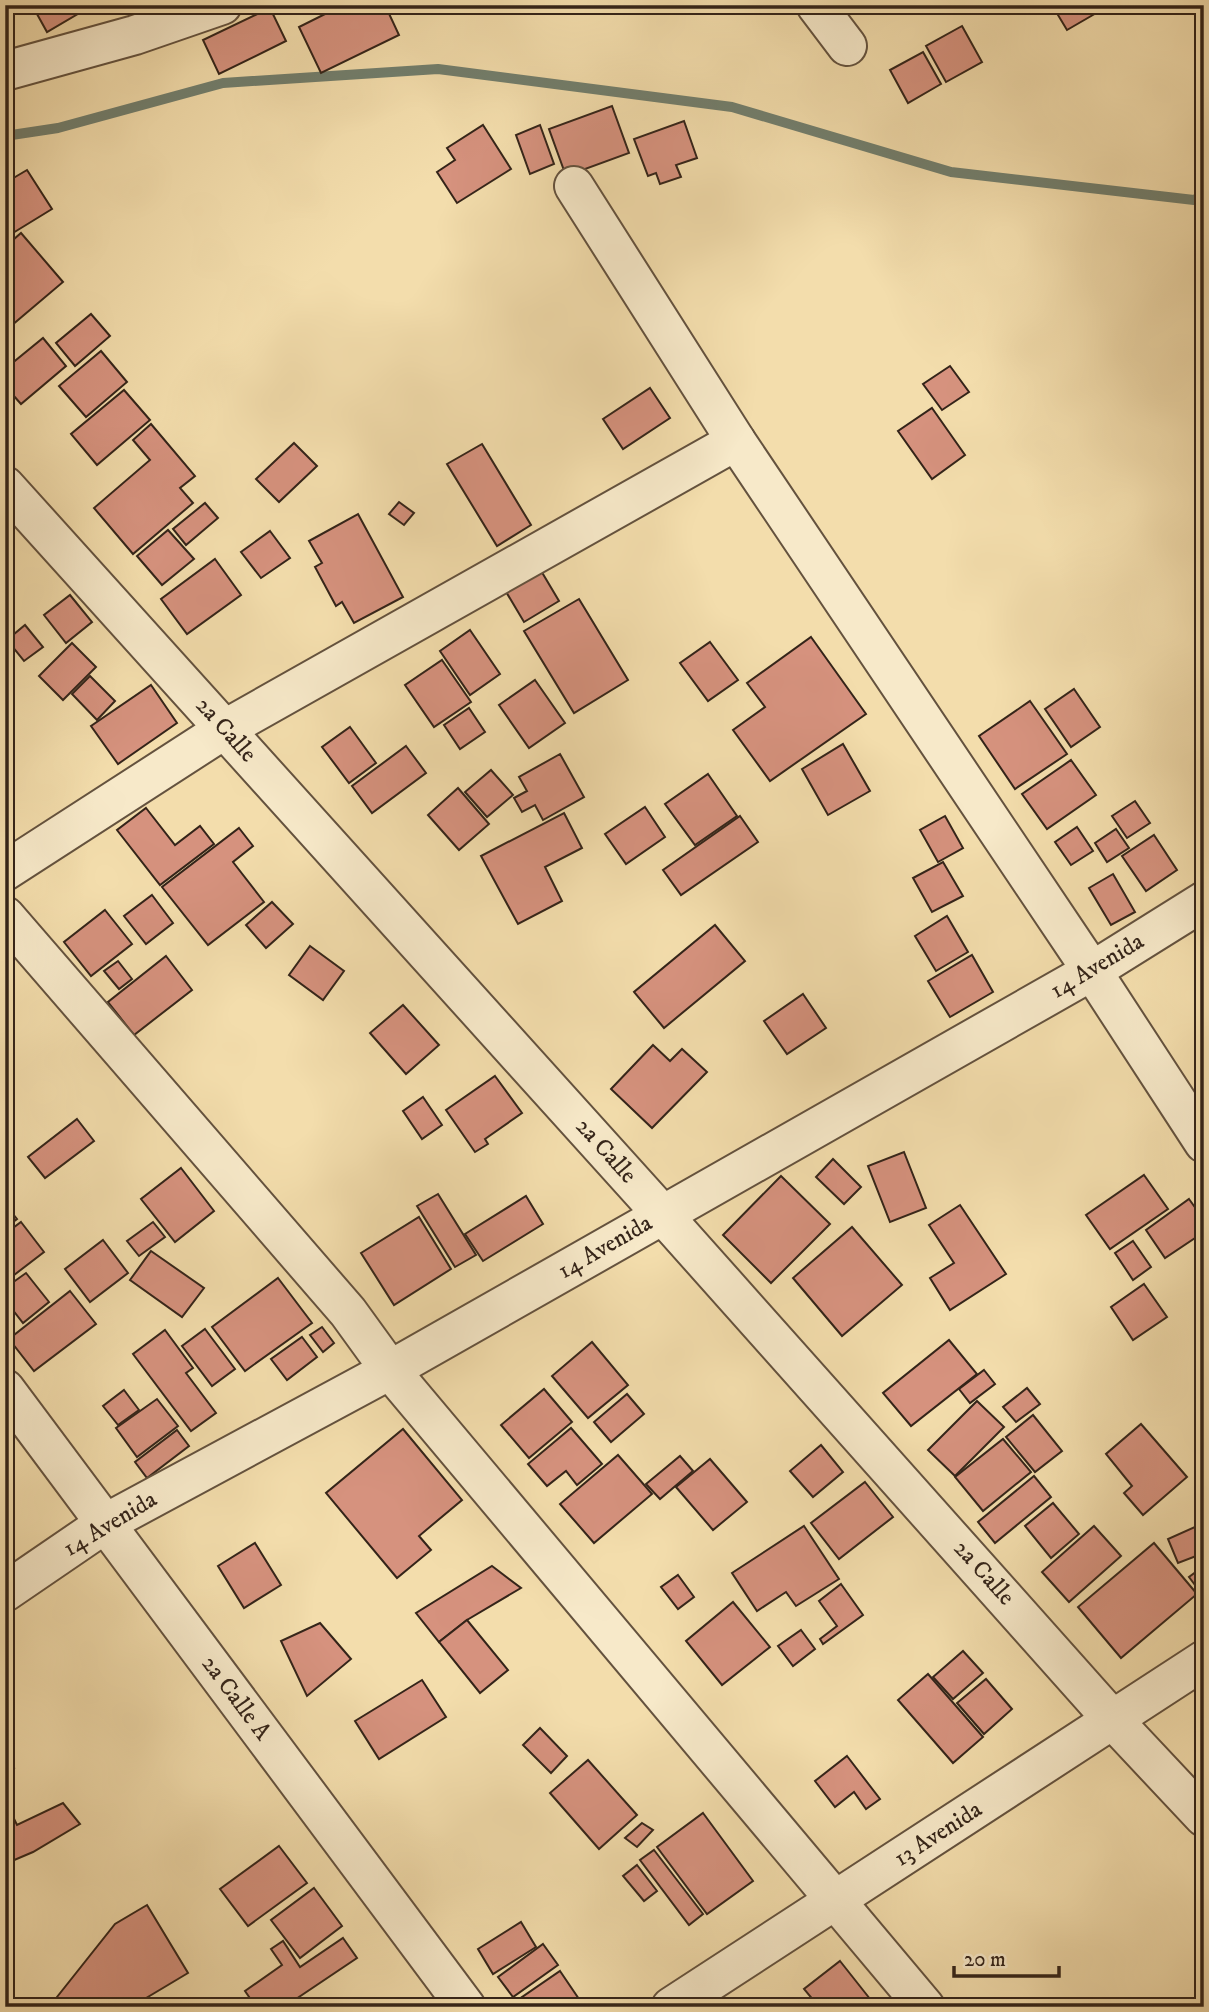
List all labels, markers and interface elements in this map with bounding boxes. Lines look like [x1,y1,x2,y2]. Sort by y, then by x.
street label: 2a Calle [189,691,263,769]
street label: 14 Avenida [1045,926,1150,1006]
street label: 2a Calle [569,1112,643,1190]
street label: 14 Avenida [553,1208,658,1286]
street label: 14 Avenida [58,1484,163,1564]
street label: 2a Calle [947,1534,1021,1612]
street label: 2a Calle A [195,1650,278,1747]
street label: 13 Avenida [888,1794,988,1874]
scale bar [954,1935,1058,1979]
text: 20 m [964,1947,1006,1973]

